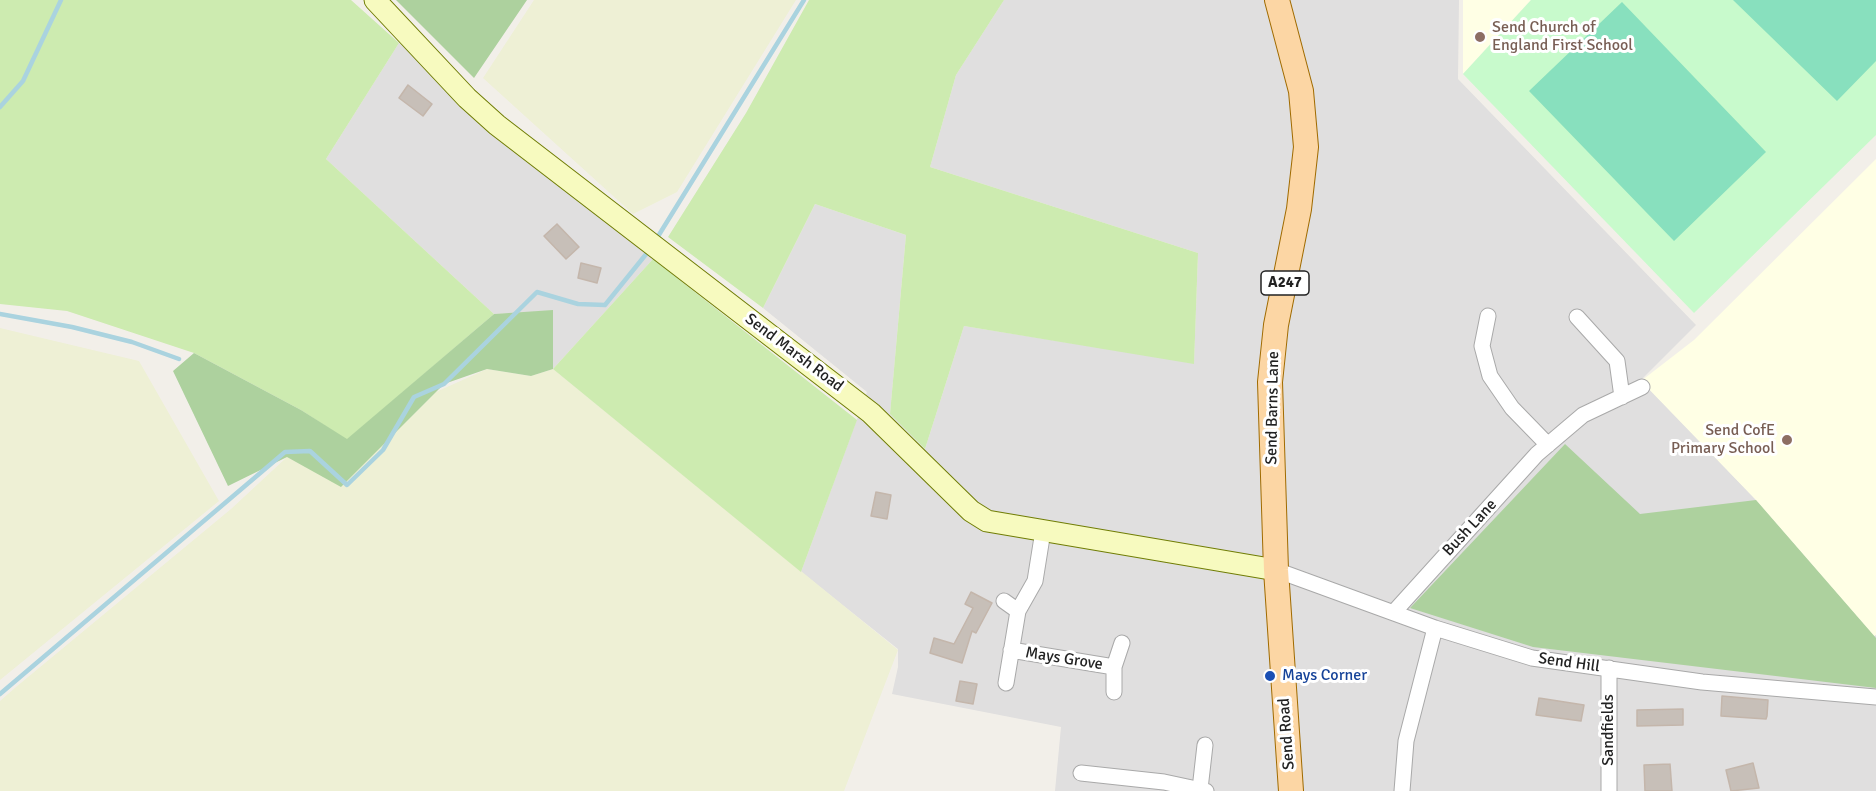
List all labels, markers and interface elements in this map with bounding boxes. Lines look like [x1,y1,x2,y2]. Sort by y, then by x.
place label: Send Church of England First School [1492,18,1633,56]
marker: Send Church of England First School [1473,30,1487,44]
road number: A247 [1261,271,1309,295]
street label: Send Marsh Road [741,310,847,396]
street label: Send Barns Lane [1262,351,1284,465]
place label: Send CofE Primary School [1671,421,1775,459]
marker: Send CofE Primary School [1780,433,1794,447]
street label: Bush Lane [1439,496,1501,560]
street label: Mays Grove [1024,643,1104,675]
street label: Send Hill [1537,649,1601,677]
place label: Mays Corner [1282,666,1367,686]
marker: Mays Corner [1263,669,1277,683]
street label: Sandfields [1599,694,1619,766]
street label: Send Road [1275,697,1299,771]

